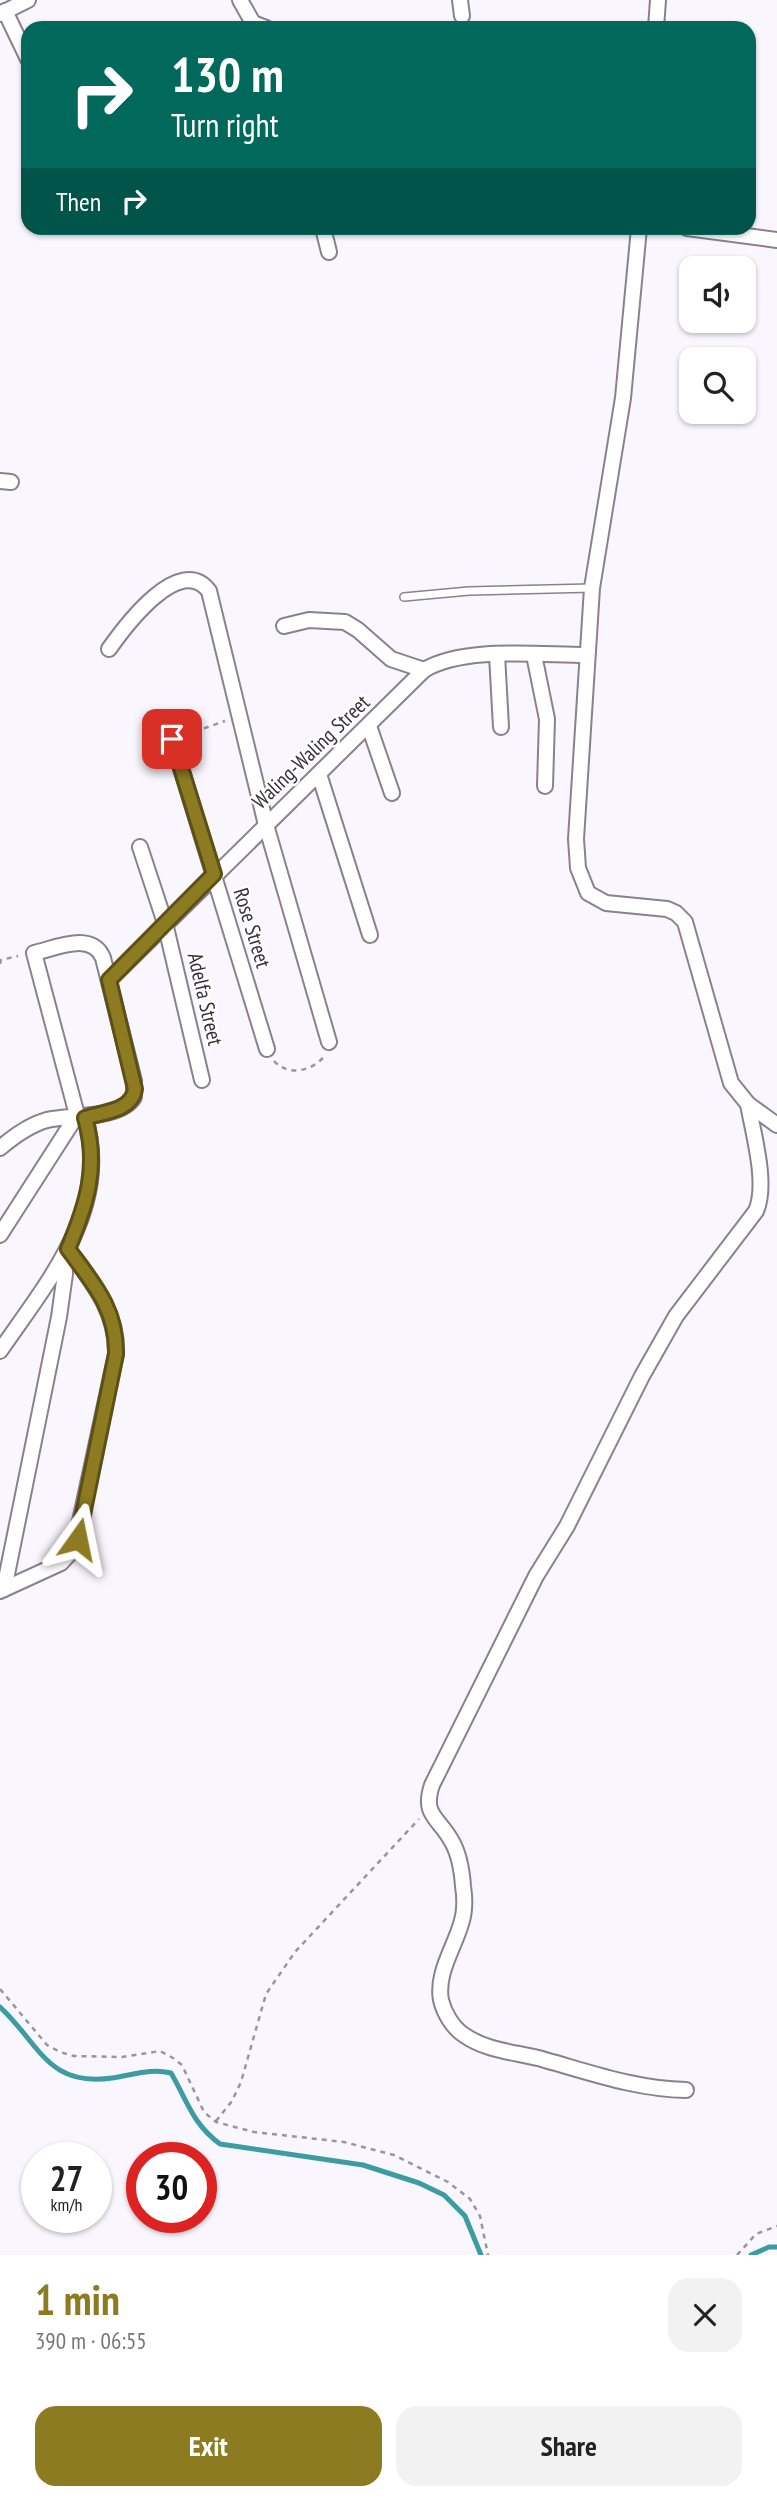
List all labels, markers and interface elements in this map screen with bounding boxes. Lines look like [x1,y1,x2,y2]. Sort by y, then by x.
text: 130 m [171,42,284,106]
icon: right [56,49,147,140]
text: Turn right [171,104,279,146]
icon: right [115,182,153,220]
text: Then [56,185,101,218]
map controls [679,256,756,424]
button: sound [679,256,756,333]
button: search [679,347,756,424]
street label: Waling-Waling Street [246,689,375,814]
pin [142,709,202,769]
icon: arrive [153,720,191,758]
street label: Rose Street [228,885,277,971]
street label: Adelfa Street [182,950,229,1048]
position arrow [41,1502,115,1576]
speed limit sign: 30 [126,2142,217,2233]
text: 27 [50,2155,83,2201]
text: km/h [51,2193,82,2216]
text: 1 min [35,2272,120,2327]
button: close [668,2278,742,2352]
text: 390 m · 06:55 [35,2326,147,2355]
button: Exit [35,2406,382,2486]
button: Share [396,2406,742,2486]

